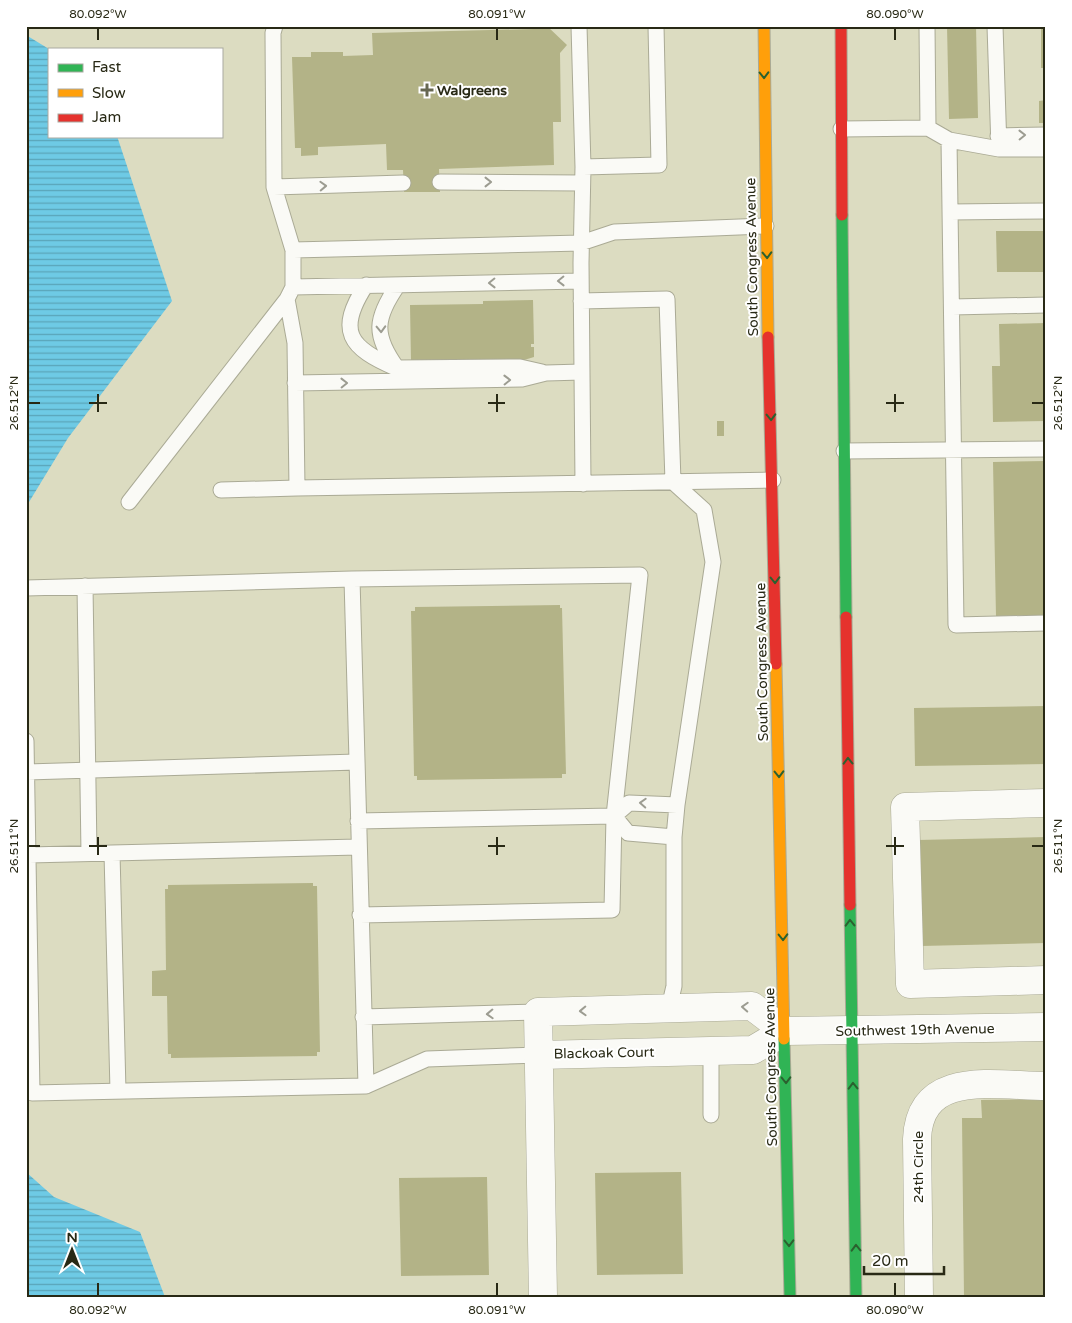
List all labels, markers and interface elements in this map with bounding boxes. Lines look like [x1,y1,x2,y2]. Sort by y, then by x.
text: 80.092°W [69,7,127,21]
text: 80.091°W [468,7,526,21]
text: 80.090°W [866,7,924,21]
legend [48,48,222,138]
text: Fast [92,58,122,76]
one-way arrow [759,72,769,79]
place label: Walgreens [437,82,507,99]
text: Slow [92,84,126,102]
marker: Walgreens [421,84,433,96]
text: Jam [92,108,121,126]
one-way arrow [1018,130,1026,141]
one-way arrow [485,177,493,187]
street label: South Congress Avenue [742,177,762,337]
one-way arrow [319,180,327,191]
one-way arrow [762,252,772,259]
one-way arrow [556,276,564,287]
one-way arrow [487,278,495,288]
one-way arrow [376,325,386,333]
one-way arrow [503,374,511,385]
text: 26.512°N [7,376,21,430]
text: 26.512°N [1051,376,1065,430]
one-way arrow [340,377,348,388]
one-way arrow [766,414,777,422]
one-way arrow [770,576,780,584]
street label: South Congress Avenue [752,582,772,742]
one-way arrow [843,756,853,764]
one-way arrow [774,770,785,778]
one-way arrow [639,798,647,809]
text: 26.511°N [7,819,21,873]
text: 26.511°N [1051,819,1065,873]
one-way arrow [845,919,855,926]
one-way arrow [778,933,788,941]
street label: South Congress Avenue [761,987,781,1147]
one-way arrow [740,1001,748,1012]
one-way arrow [578,1006,586,1016]
one-way arrow [485,1008,493,1019]
street label: Southwest 19th Avenue [835,1020,995,1040]
street label: Blackoak Court [553,1044,655,1062]
one-way arrow [781,1076,791,1084]
one-way arrow [848,1081,858,1089]
street label: 24th Circle [910,1131,927,1203]
north arrow [48,1226,98,1276]
text: N [66,1229,78,1246]
one-way arrow [784,1239,794,1247]
scale bar [864,1243,944,1275]
one-way arrow [850,1244,861,1252]
text: 20 m [872,1252,909,1270]
text: 80.092°W [69,1303,127,1317]
text: 80.091°W [468,1303,526,1317]
text: 80.090°W [866,1303,924,1317]

